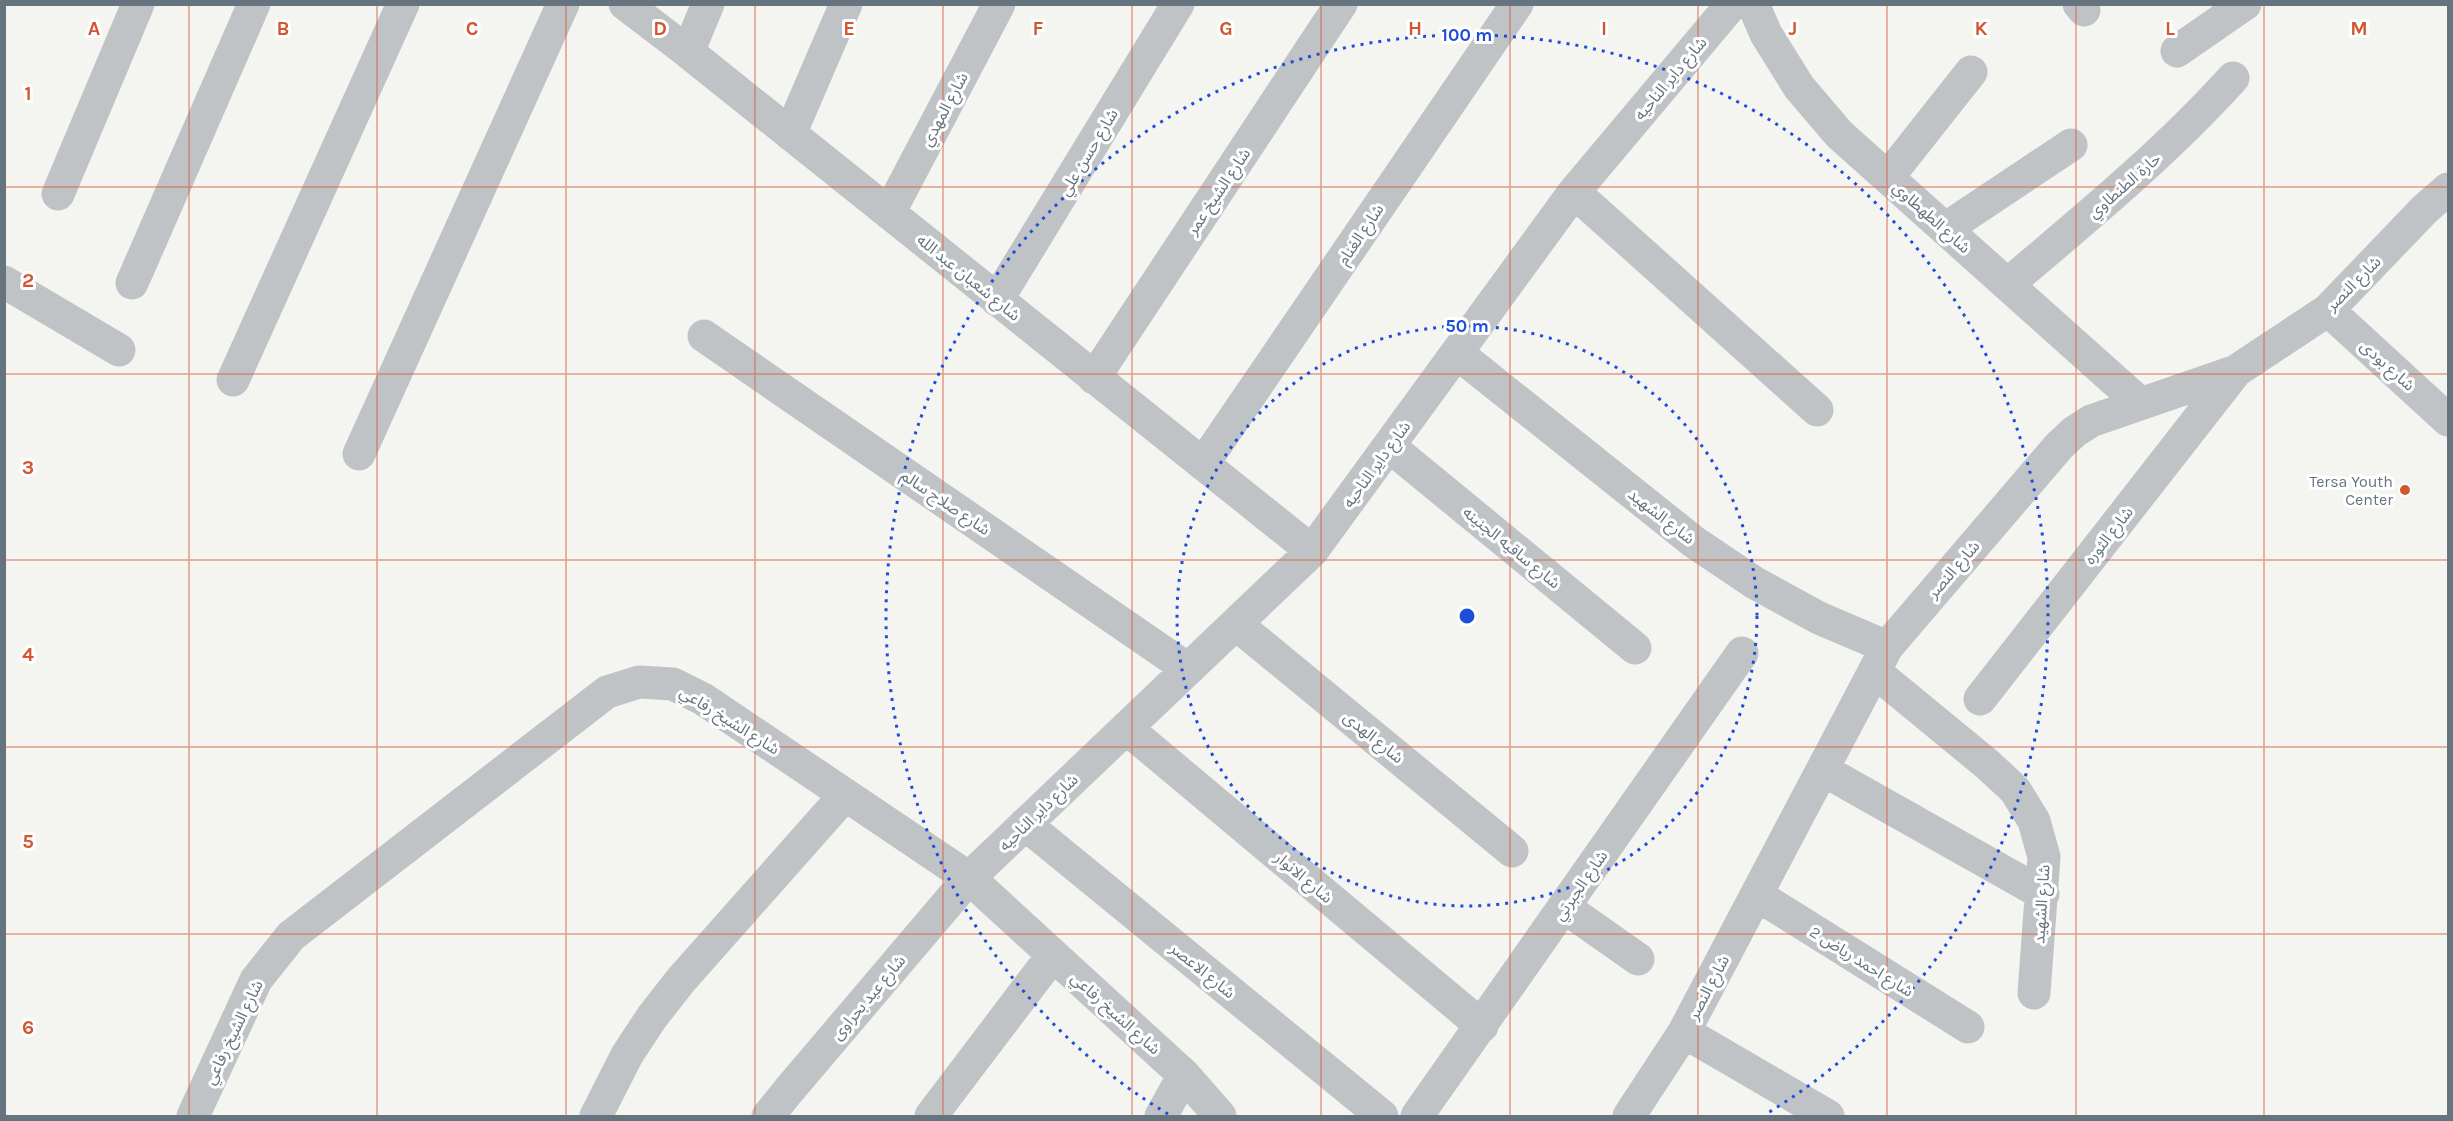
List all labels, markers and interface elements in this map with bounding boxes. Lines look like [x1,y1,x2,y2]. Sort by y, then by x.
text: A [88,17,101,40]
text: B [277,17,289,40]
text: C [466,17,478,40]
text: D [653,17,667,40]
text: E [843,17,855,40]
text: F [1033,17,1044,40]
text: G [1219,17,1233,40]
text: H [1408,17,1422,40]
text: I [1601,17,1607,40]
text: J [1789,17,1797,40]
text: K [1974,17,1988,40]
text: L [2165,17,2175,40]
text: M [2350,17,2368,40]
text: 100 m [1442,24,1492,46]
street label: شارع داير الناحيه [1630,33,1713,126]
street label: شارع المهدي [917,69,974,151]
text: 1 [24,82,32,105]
street label: شارع حسن علي [1055,105,1124,201]
street label: شارع الشيخ عمر [1182,144,1257,241]
street label: حارة الطنطاوي [2084,149,2166,224]
street label: شارع الطهطاوي [1887,178,1974,259]
street label: شارع الغنام [1333,200,1390,270]
street label: شارع شعبان عبد الله [911,230,1024,327]
street label: شارع النصر [2321,252,2387,318]
text: 2 [22,269,34,292]
text: 50 m [1445,315,1489,337]
street label: شارع بودى [2355,336,2419,397]
street label: شارع داير الناحيه [1339,417,1417,513]
text: 3 [22,456,34,479]
street label: شارع صلاح سالم [896,466,994,542]
place label: Tersa Youth Center [2309,472,2393,509]
marker: Tersa Youth Center [2398,483,2412,497]
street label: شارع الشهيد [1623,485,1699,551]
street label: شارع ساقيه الجنينه [1457,502,1564,595]
street label: شارع الثوره [2080,503,2139,570]
street label: شارع النصر [1923,537,1986,605]
centre of rings [1457,606,1477,626]
text: 4 [22,643,34,666]
street label: شارع الشيخ رفاعي [675,682,783,761]
street label: شارع الهدى [1338,707,1408,770]
street label: شارع داير الناحيه [995,770,1084,857]
text: 5 [22,830,34,853]
street label: شارع الانوار [1268,847,1336,909]
street label: شارع الجبرتي [1549,847,1614,926]
street label: شارع الشهيد [2029,864,2057,944]
street label: شارع احمد رياض 2 [1805,922,1917,1003]
street label: شارع الاعصر [1164,938,1239,1005]
street label: شارع عيد بحراوى [827,951,912,1046]
street label: شارع النصر [1683,952,1736,1025]
street label: شارع الشيخ رفاعي [1065,968,1164,1061]
street label: شارع الشيخ رفاعي [200,977,270,1089]
text: 6 [22,1016,34,1039]

